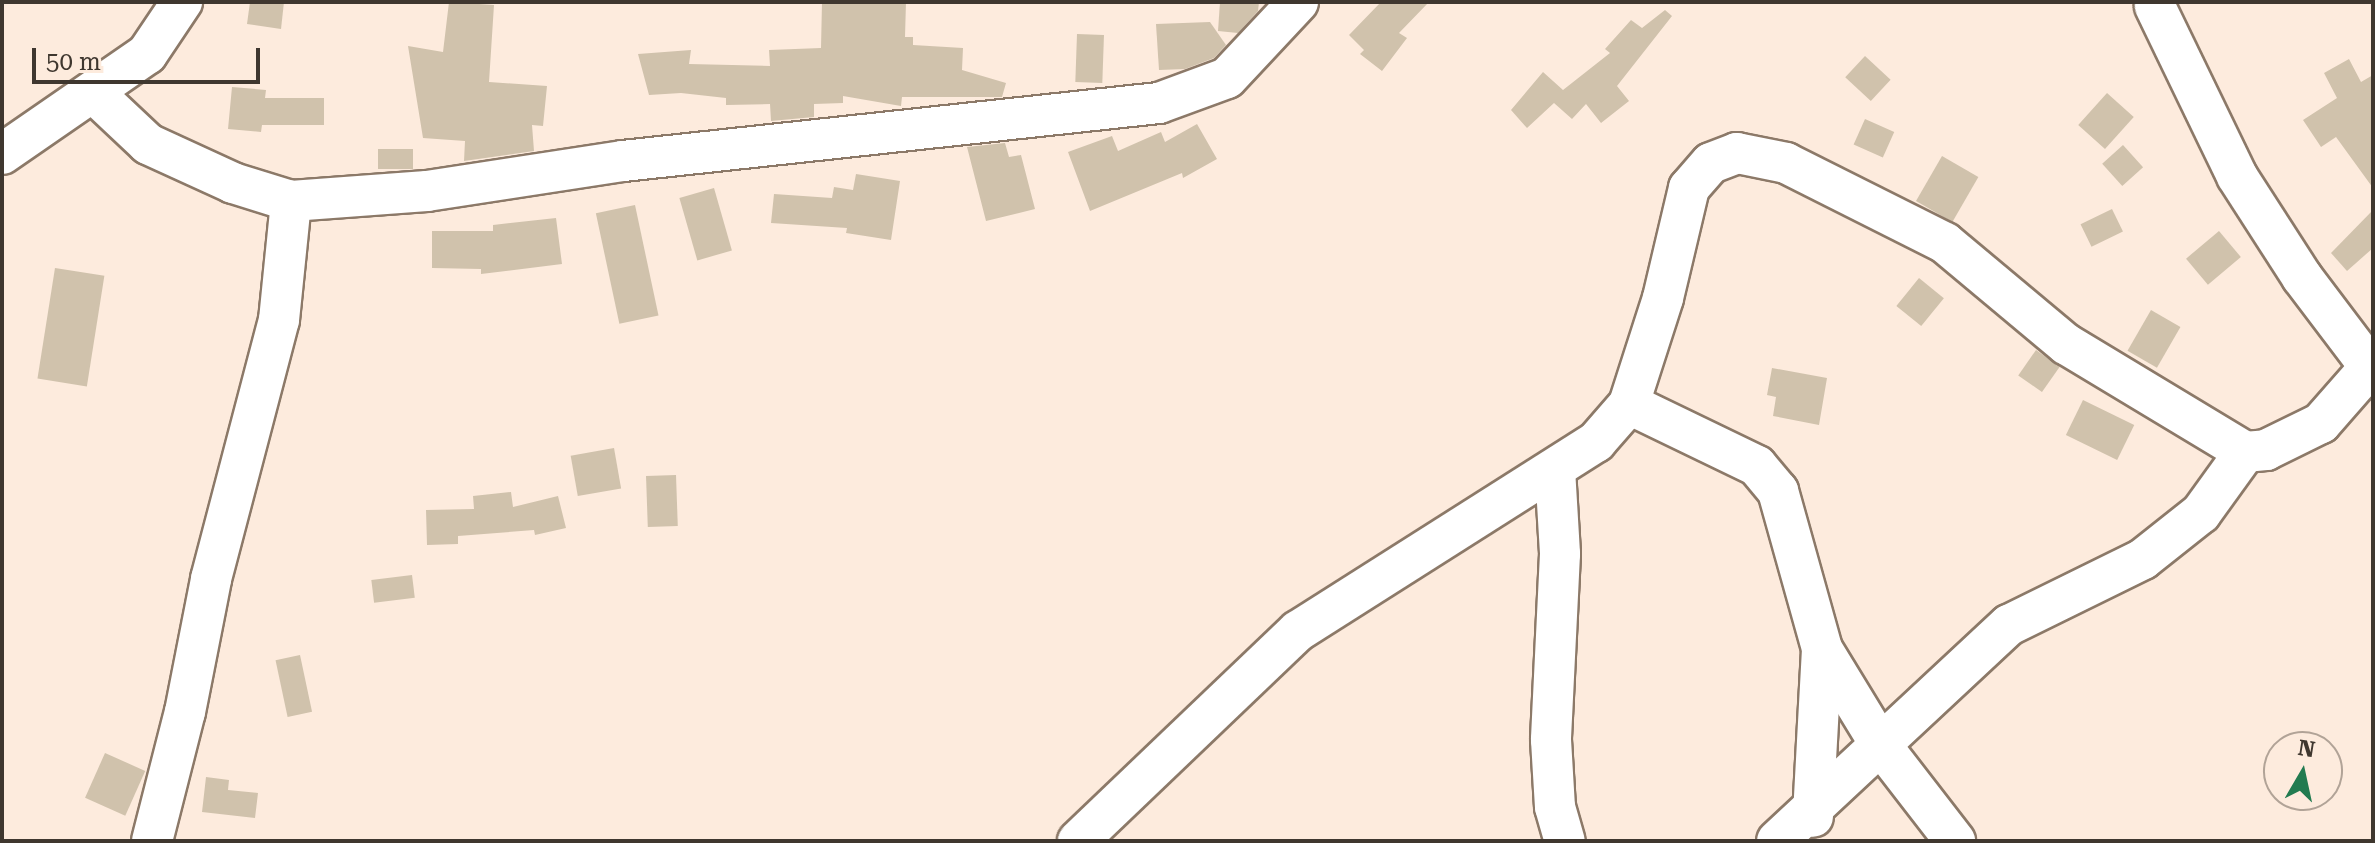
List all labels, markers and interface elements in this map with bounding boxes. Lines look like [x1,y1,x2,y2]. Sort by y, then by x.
scale bar [36,32,264,82]
text: 50 m [46,48,101,76]
north arrow [2263,731,2343,811]
text: N [2296,735,2317,762]

